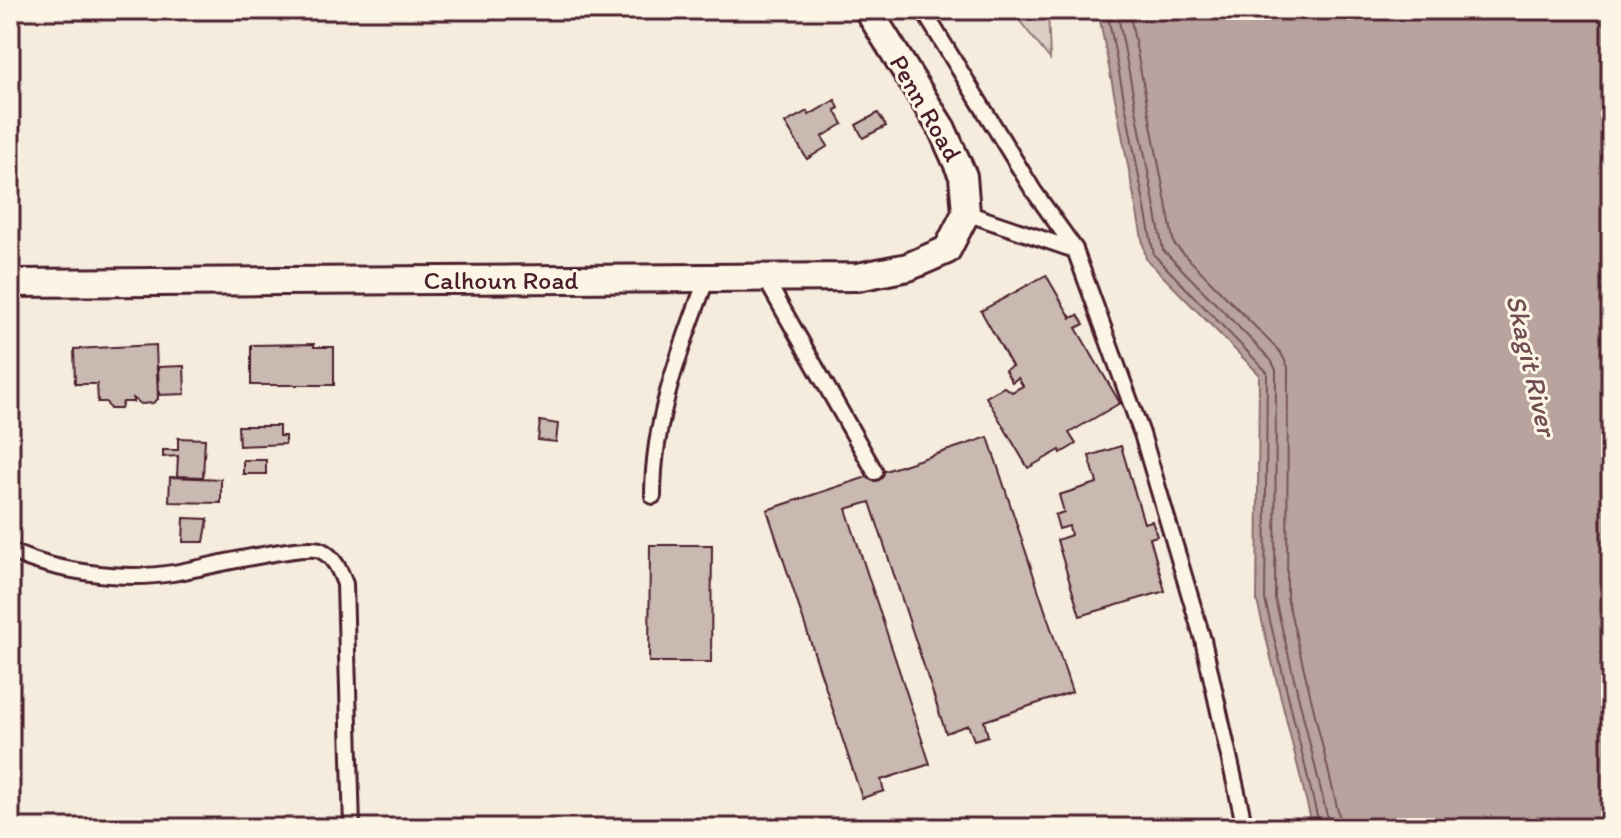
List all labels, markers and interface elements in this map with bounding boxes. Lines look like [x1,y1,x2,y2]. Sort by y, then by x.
street label: Penn Road [883,49,969,167]
street label: Calhoun Road [423,264,579,296]
water label: Skagit River [1499,291,1566,442]

